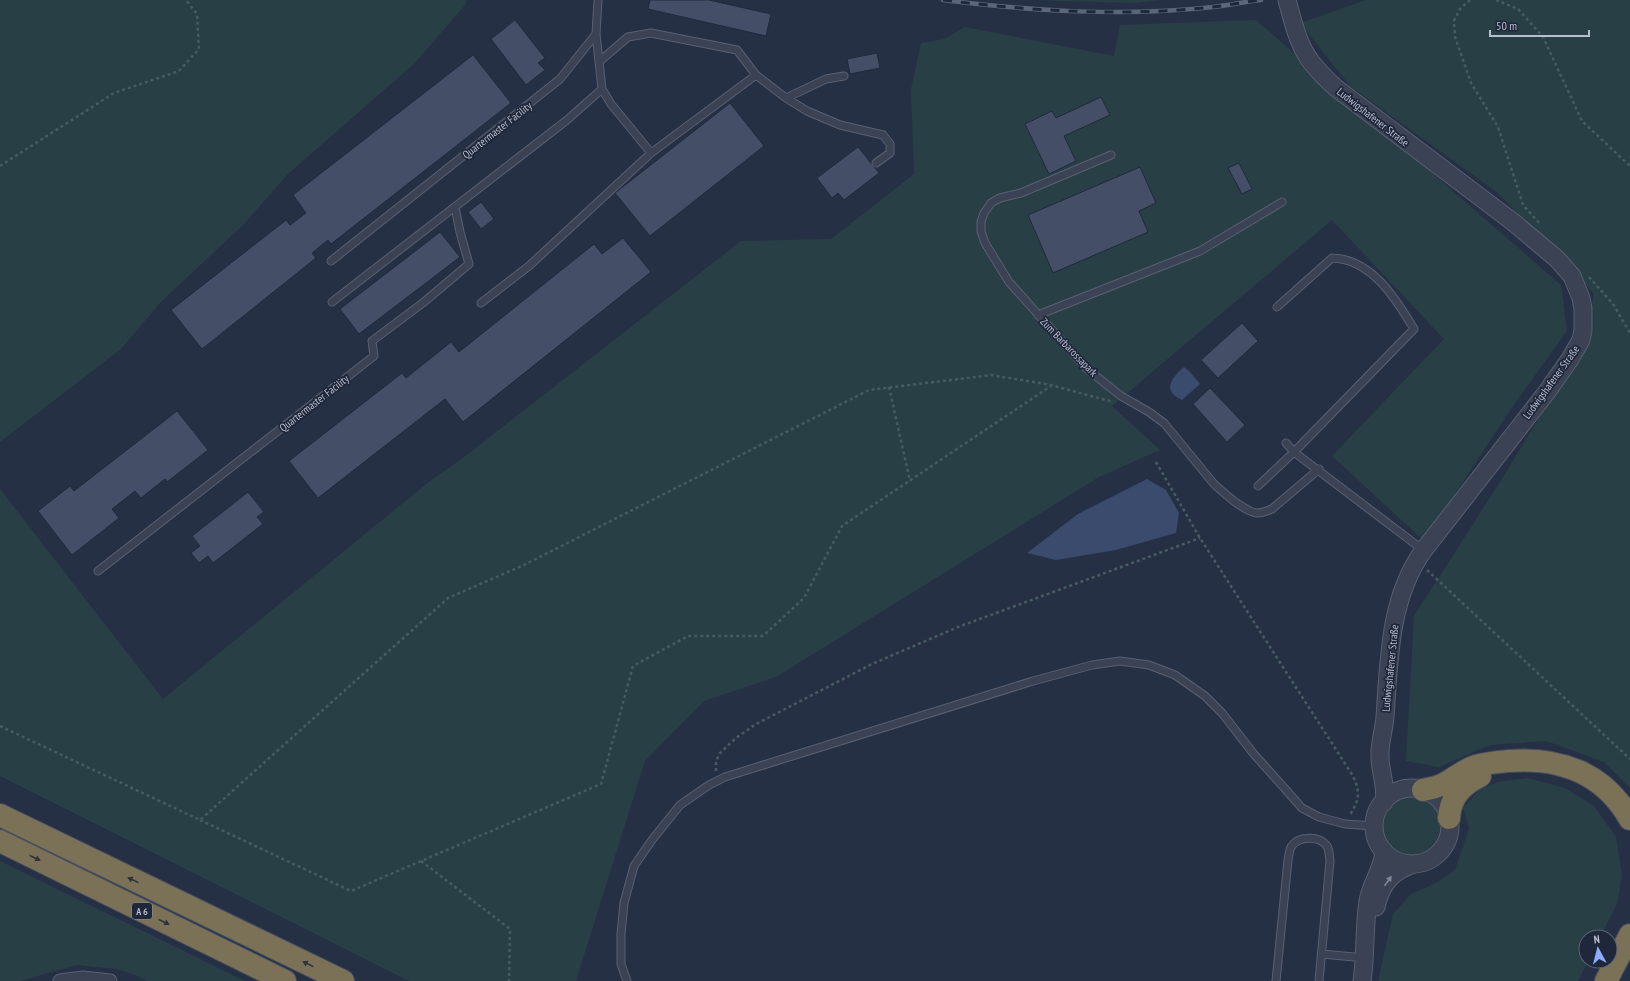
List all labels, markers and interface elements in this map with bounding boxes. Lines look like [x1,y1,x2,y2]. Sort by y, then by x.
scale bar [1490,12,1589,38]
text: 50 m [1496,18,1517,33]
street label: Ludwigshafener Straße [1334,85,1412,150]
street label: Quartermaster Facility [459,98,535,161]
street label: Zum Barbarossapark [1037,315,1101,380]
street label: Ludwigshafener Straße [1520,342,1583,422]
street label: Quartermaster Facility [276,371,352,434]
street label: Ludwigshafener Straße [1378,623,1402,712]
one-way arrow [29,855,41,861]
one-way arrow [1384,876,1392,887]
one-way arrow [127,877,138,883]
road number: A 6 [132,903,152,919]
one-way arrow [158,918,170,925]
north arrow [1578,929,1618,969]
text: N [1593,932,1601,946]
one-way arrow [302,961,314,967]

